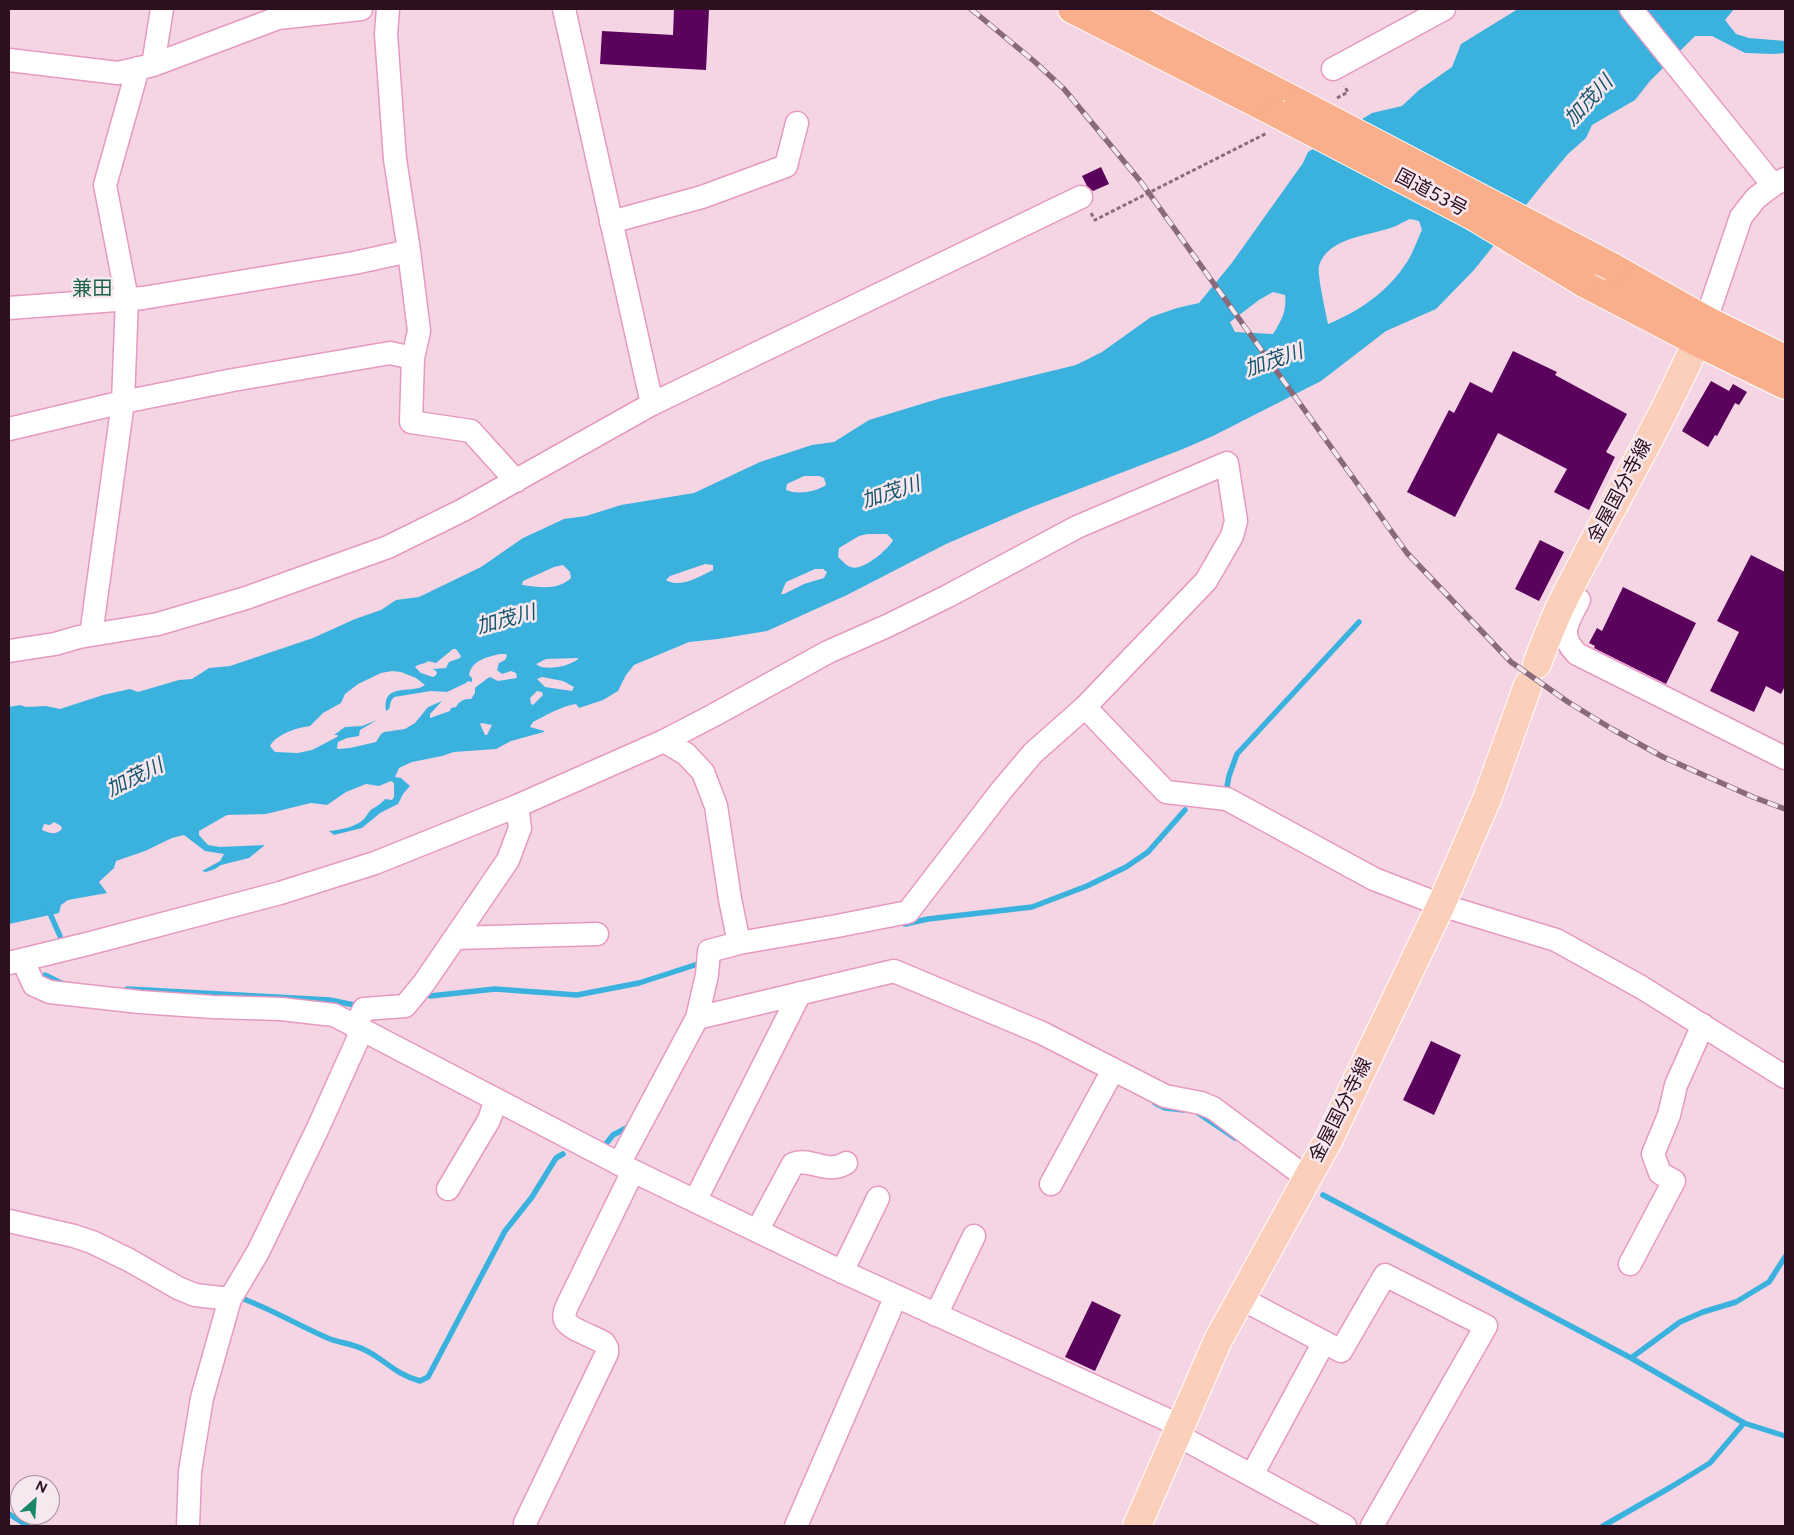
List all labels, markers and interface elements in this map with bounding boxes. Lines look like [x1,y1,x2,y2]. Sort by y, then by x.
water label: 加茂川 [1560,71,1618,131]
street label: 国道53号 [1391,165,1471,221]
district label: 兼田 [72,277,112,301]
water label: 加茂川 [1242,340,1306,382]
street label: 金屋国分寺線 [1583,435,1657,547]
water label: 加茂川 [859,472,923,514]
water label: 加茂川 [474,601,538,639]
water label: 加茂川 [103,754,167,802]
street label: 金屋国分寺線 [1305,1054,1377,1166]
north arrow [10,1475,60,1525]
text: N [33,1477,50,1497]

